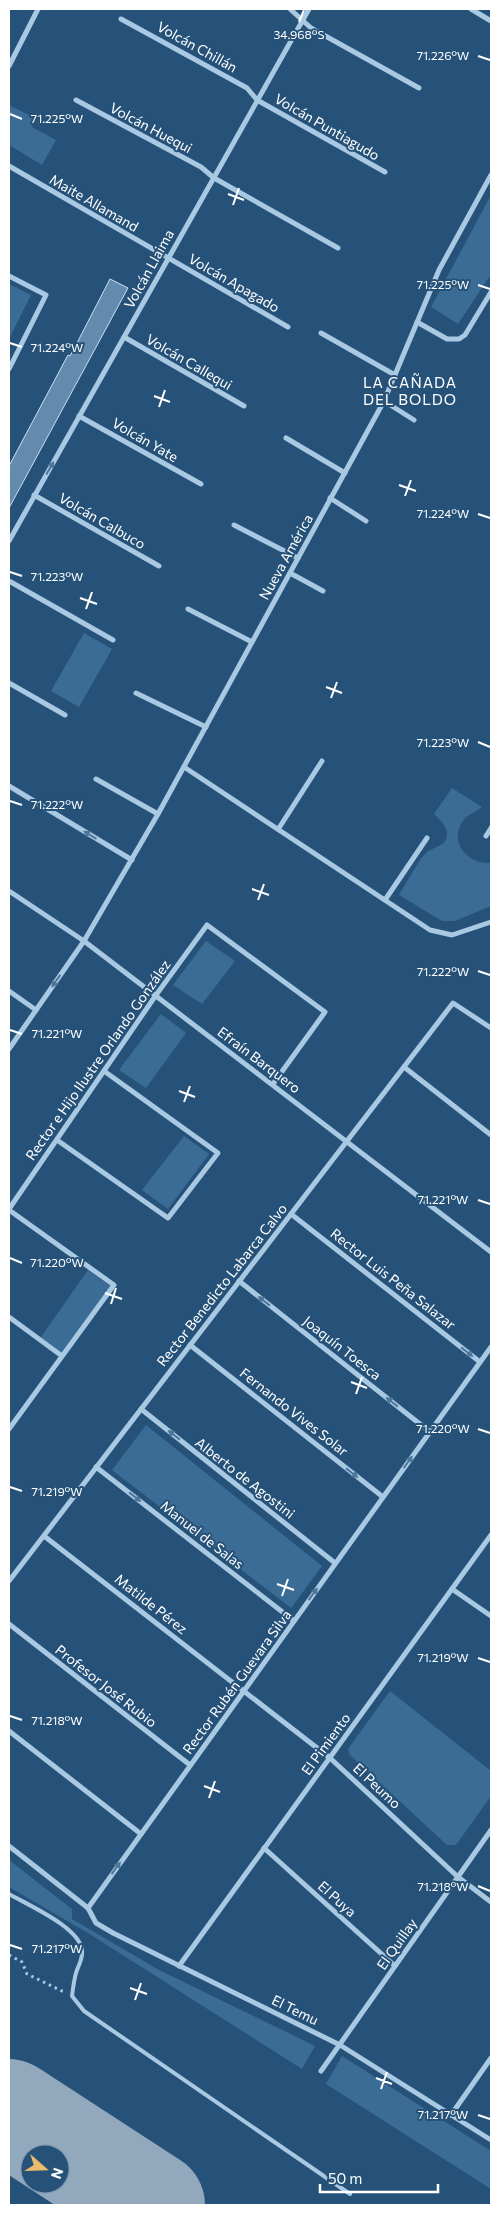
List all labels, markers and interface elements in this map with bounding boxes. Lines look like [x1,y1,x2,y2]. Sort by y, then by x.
street label: Volcán Chillán [154,18,240,76]
text: 34.968°S [273,27,325,41]
text: 71.226°W [417,48,469,62]
street label: Volcán Puntiagudo [272,90,383,164]
street label: Volcán Huequi [107,99,195,156]
text: 71.225°W [31,111,83,125]
street label: Maite Allamand [47,170,142,235]
street label: Volcán Llaima [120,226,177,311]
street label: Volcán Apagado [186,250,283,315]
text: 71.225°W [417,277,469,291]
street label: Volcán Callequi [143,330,235,393]
text: 71.224°W [31,340,83,354]
district label: LA CAÑADA DEL BOLDO [363,373,457,408]
street label: Volcán Yate [109,414,181,465]
one-way arrow [46,460,54,475]
street label: Volcán Calbuco [56,489,149,552]
text: 71.224°W [417,506,469,520]
street label: Nueva América [255,511,316,603]
text: 71.223°W [31,569,83,583]
text: 71.223°W [417,735,469,749]
text: 71.222°W [31,797,83,811]
one-way arrow [84,831,97,840]
street label: Rector e Hijo Ilustre Orlando González [22,956,174,1163]
text: 71.222°W [417,964,469,978]
one-way arrow [51,974,61,988]
street label: Efraín Barquero [214,1023,304,1096]
text: 71.221°W [32,1026,82,1040]
text: 71.221°W [418,1192,468,1206]
street label: Rector Benedicto Labarca Calvo [153,1200,290,1369]
street label: Rector Luis Peña Salazar [327,1224,460,1333]
text: 71.220°W [30,1255,84,1269]
one-way arrow [258,1296,271,1306]
street label: Joaquín Toesca [300,1312,385,1383]
one-way arrow [460,1346,473,1357]
street label: Fernando Vives Solar [237,1364,352,1459]
one-way arrow [385,1397,399,1407]
text: 71.220°W [416,1421,470,1435]
one-way arrow [168,1430,181,1441]
street label: Alberto de Agostini [192,1433,298,1522]
one-way arrow [403,1456,414,1469]
one-way arrow [345,1467,358,1478]
text: 71.219°W [31,1484,83,1498]
one-way arrow [128,1492,142,1502]
street label: Manuel de Salas [157,1497,247,1572]
street label: Matilde Pérez [112,1570,191,1637]
one-way arrow [308,1588,319,1601]
street label: Rector Rubén Guevara Silva [179,1606,295,1757]
street label: Profesor José Rubio [52,1641,160,1731]
text: 71.219°W [417,1650,469,1664]
street label: El Pimiento [298,1710,354,1778]
text: 71.218°W [31,1713,83,1727]
street label: El Peumo [350,1759,405,1812]
one-way arrow [111,1862,122,1875]
street label: El Puya [315,1877,360,1920]
text: 71.218°W [417,1879,469,1893]
street label: El Quillay [373,1915,420,1973]
text: 71.217°W [32,1941,82,1955]
street label: El Temu [269,1991,321,2028]
text: 71.217°W [418,2107,468,2121]
north arrow [20,2144,70,2194]
scale bar [320,2162,438,2194]
text: N [48,2166,67,2181]
text: 50 m [328,2169,362,2187]

